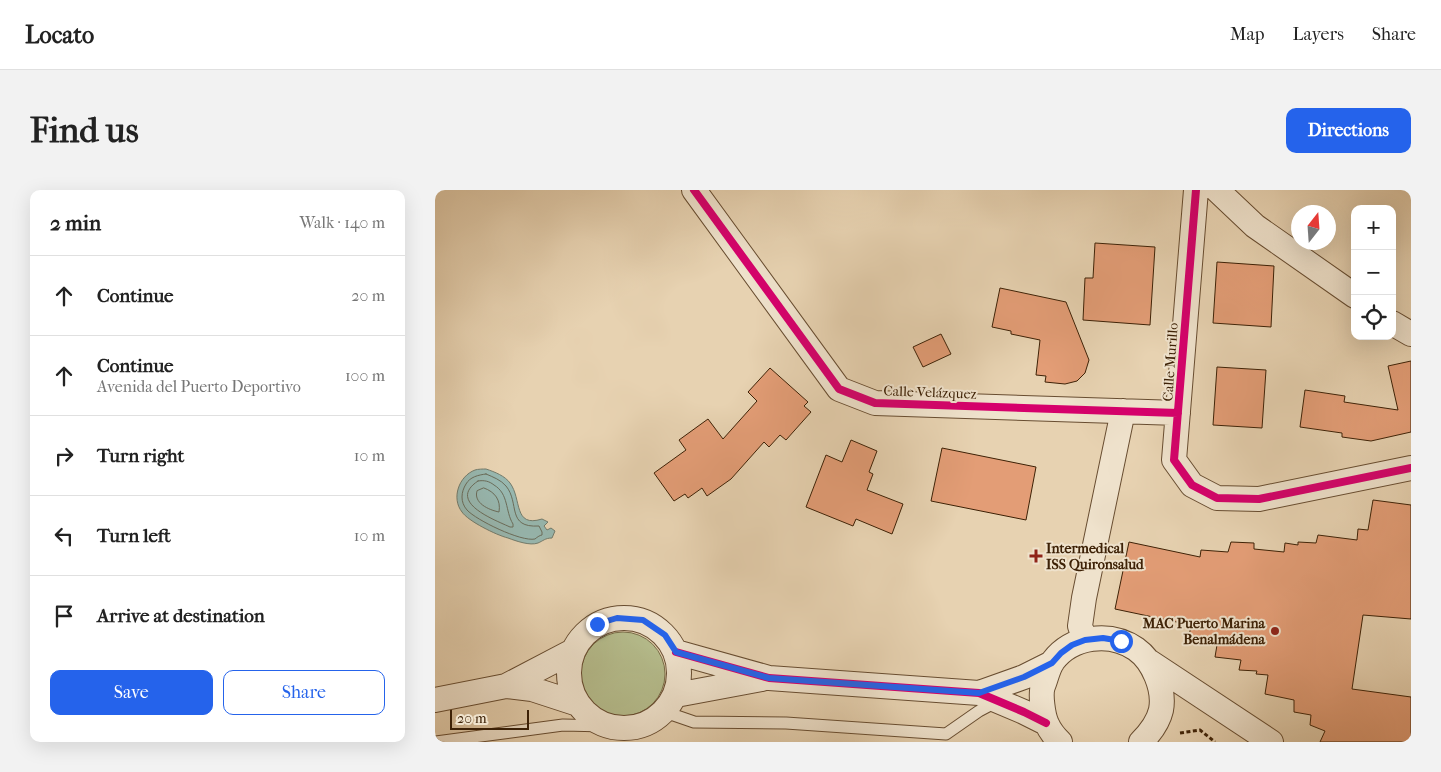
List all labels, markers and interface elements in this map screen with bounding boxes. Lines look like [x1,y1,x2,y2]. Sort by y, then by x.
text: Locato [25,21,94,49]
text: Map [1230,24,1264,45]
text: Layers [1292,24,1344,45]
text: Share [1372,24,1416,45]
button: Directions [1286,108,1411,153]
text: Find us [30,110,139,151]
north arrow [1291,205,1336,250]
map controls [1351,205,1396,340]
button: + [1351,205,1396,250]
text: 2 min [50,211,101,235]
text: Walk · 140 m [300,213,385,232]
button: − [1351,250,1396,295]
icon: ahead [50,282,78,310]
text: Continue [97,285,173,307]
text: 20 m [351,286,385,305]
button: locate [1351,295,1396,340]
street label: Calle Murillo [1159,322,1182,402]
text: Continue [97,355,173,377]
icon: ahead [50,362,78,390]
text: 100 m [345,366,385,385]
text: Avenida del Puerto Deportivo [97,377,301,396]
street label: Calle Velázquez [883,382,977,403]
icon: right [50,442,78,470]
text: Turn right [97,445,184,467]
text: 10 m [354,446,385,465]
icon: left [50,522,78,550]
text: Turn left [97,525,171,547]
text: 10 m [354,526,385,545]
place label: Intermedical ISS Quironsalud [1046,540,1145,573]
marker: Intermedical ISS Quironsalud [1030,550,1042,562]
icon: arrive [50,602,78,630]
text: Arrive at destination [97,605,265,627]
route end [586,613,609,636]
place label: MAC Puerto Marina Benalmádena [1142,615,1266,648]
marker: MAC Puerto Marina Benalmádena [1269,625,1281,637]
route start [1110,630,1133,653]
button: Save [50,670,213,715]
button: Share [223,670,385,715]
scale bar [450,707,529,730]
text: 20 m [457,710,487,727]

